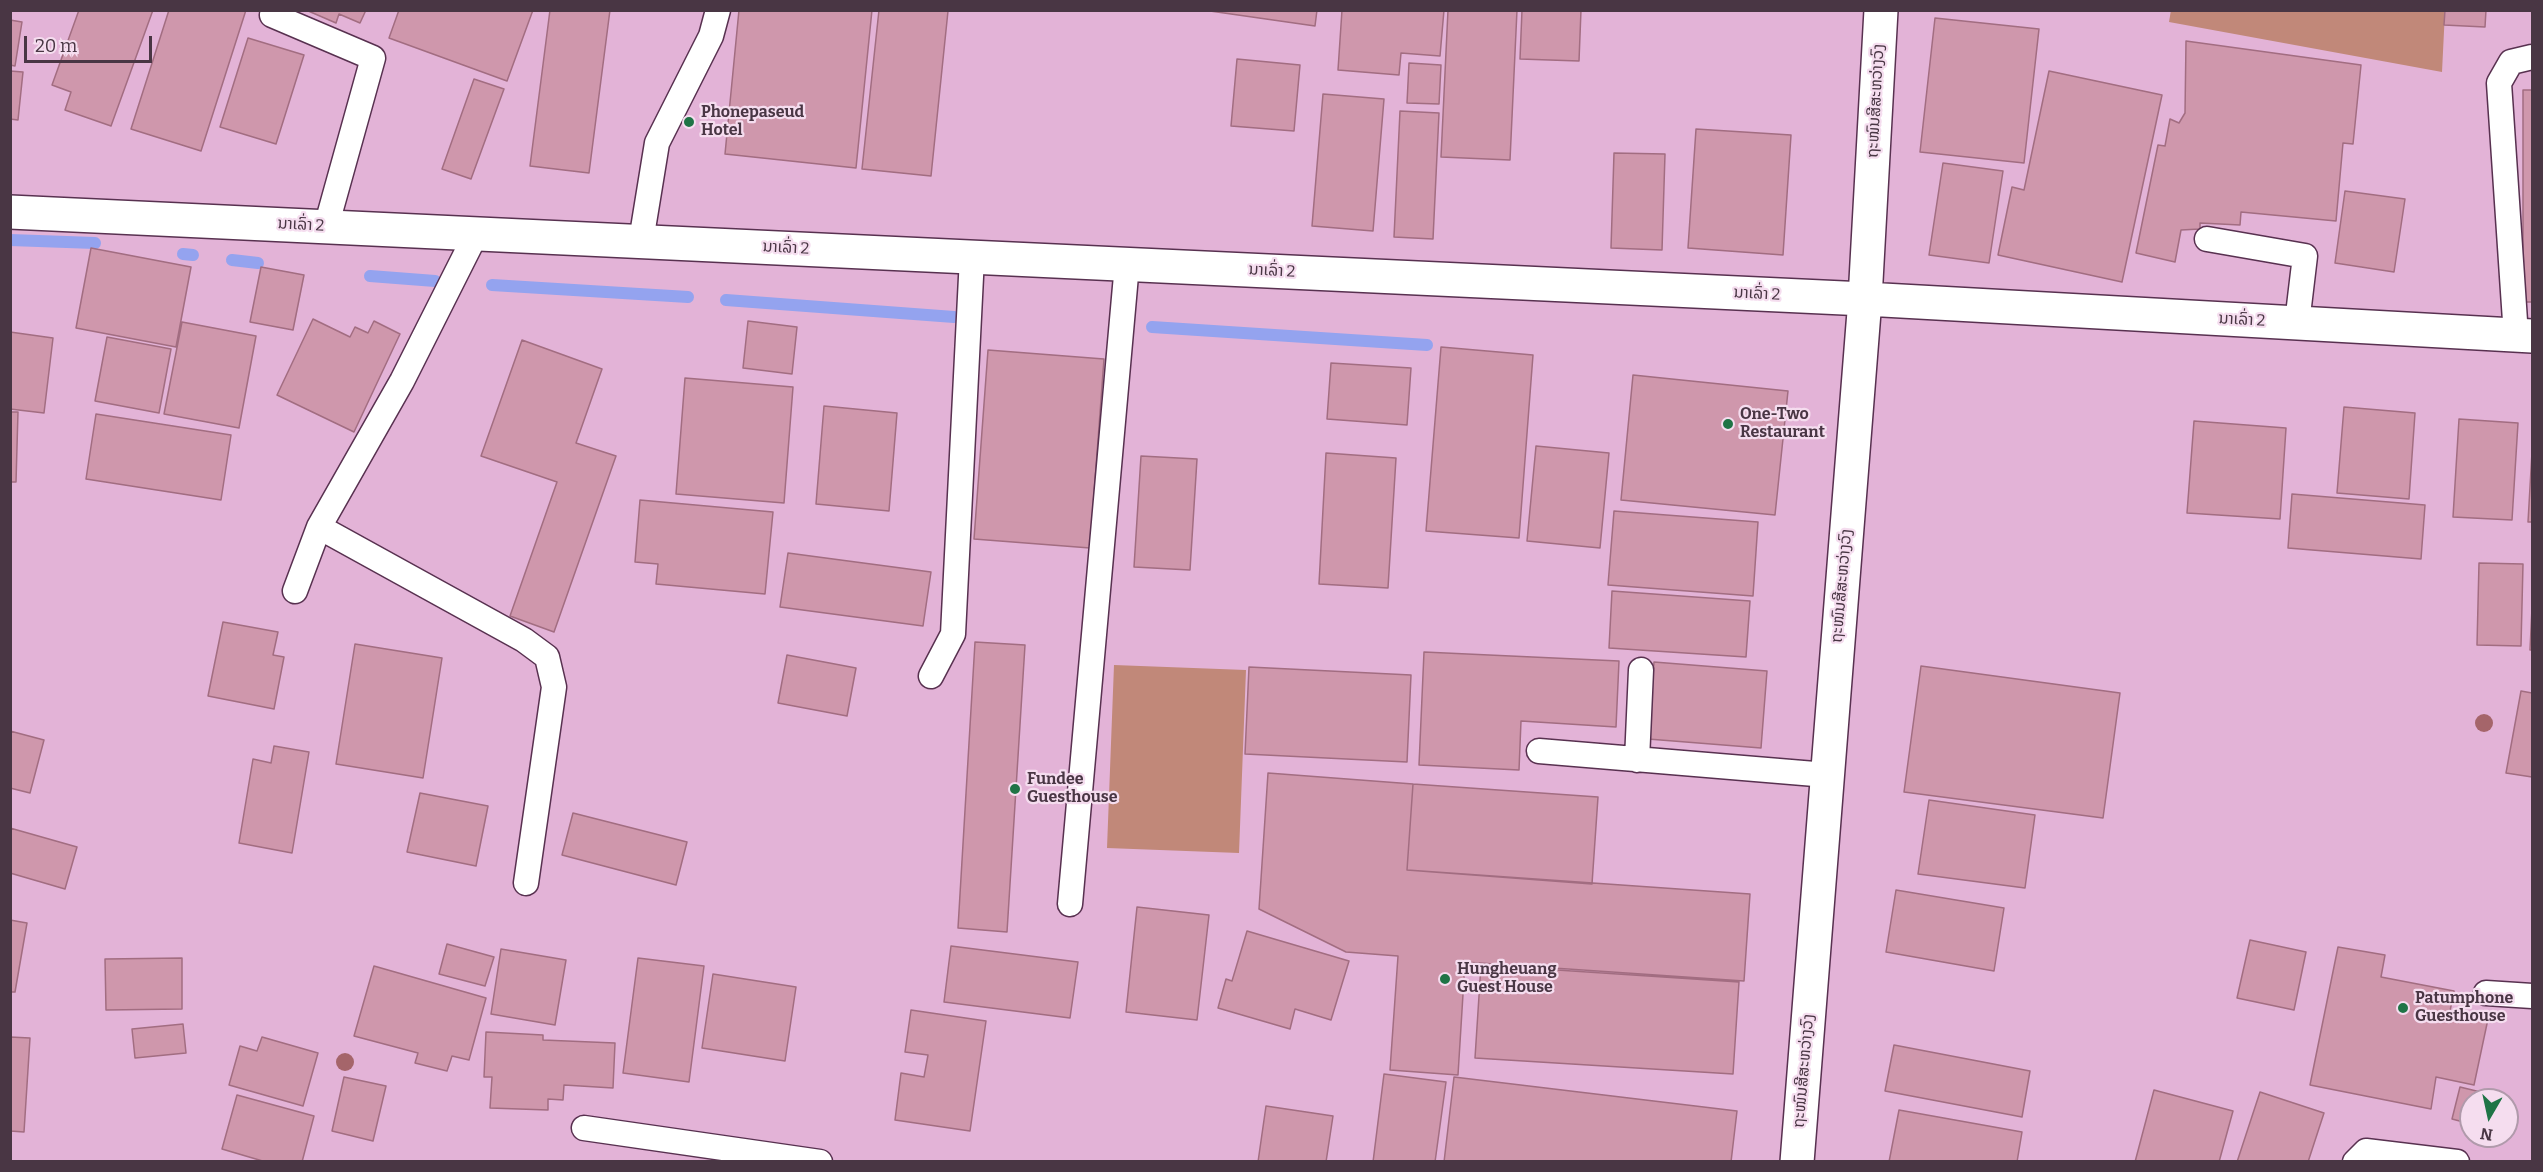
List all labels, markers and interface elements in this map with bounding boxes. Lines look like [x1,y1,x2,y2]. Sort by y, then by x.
scale bar [27,24,154,62]
text: 20 m [35,35,77,57]
street label: ຖະໜົນສີສະຫວ່າງວົງ [1863,43,1889,159]
place label: Phonepaseud Hotel [701,103,804,141]
marker: Phonepaseud Hotel [682,115,696,129]
street label: ນາເລົ່າ 2 [277,214,325,236]
street label: ນາເລົ່າ 2 [762,237,810,259]
street label: ນາເລົ່າ 2 [1248,260,1296,282]
street label: ນາເລົ່າ 2 [1733,283,1781,305]
street label: ນາເລົ່າ 2 [2218,309,2266,331]
place label: One-Two Restaurant [1740,405,1825,443]
marker: One-Two Restaurant [1721,417,1735,431]
street label: ຖະໜົນສີສະຫວ່າງວົງ [1827,528,1857,644]
place label: Fundee Guesthouse [1027,770,1118,808]
marker: Fundee Guesthouse [1008,782,1022,796]
place label: Hungheuang Guest House [1457,960,1557,998]
marker: Hungheuang Guest House [1438,972,1452,986]
place label: Patumphone Guesthouse [2415,989,2513,1027]
marker: Patumphone Guesthouse [2396,1001,2410,1015]
street label: ຖະໜົນສີສະຫວ່າງວົງ [1789,1013,1819,1129]
north arrow [2459,1088,2519,1148]
text: N [2479,1124,2494,1145]

